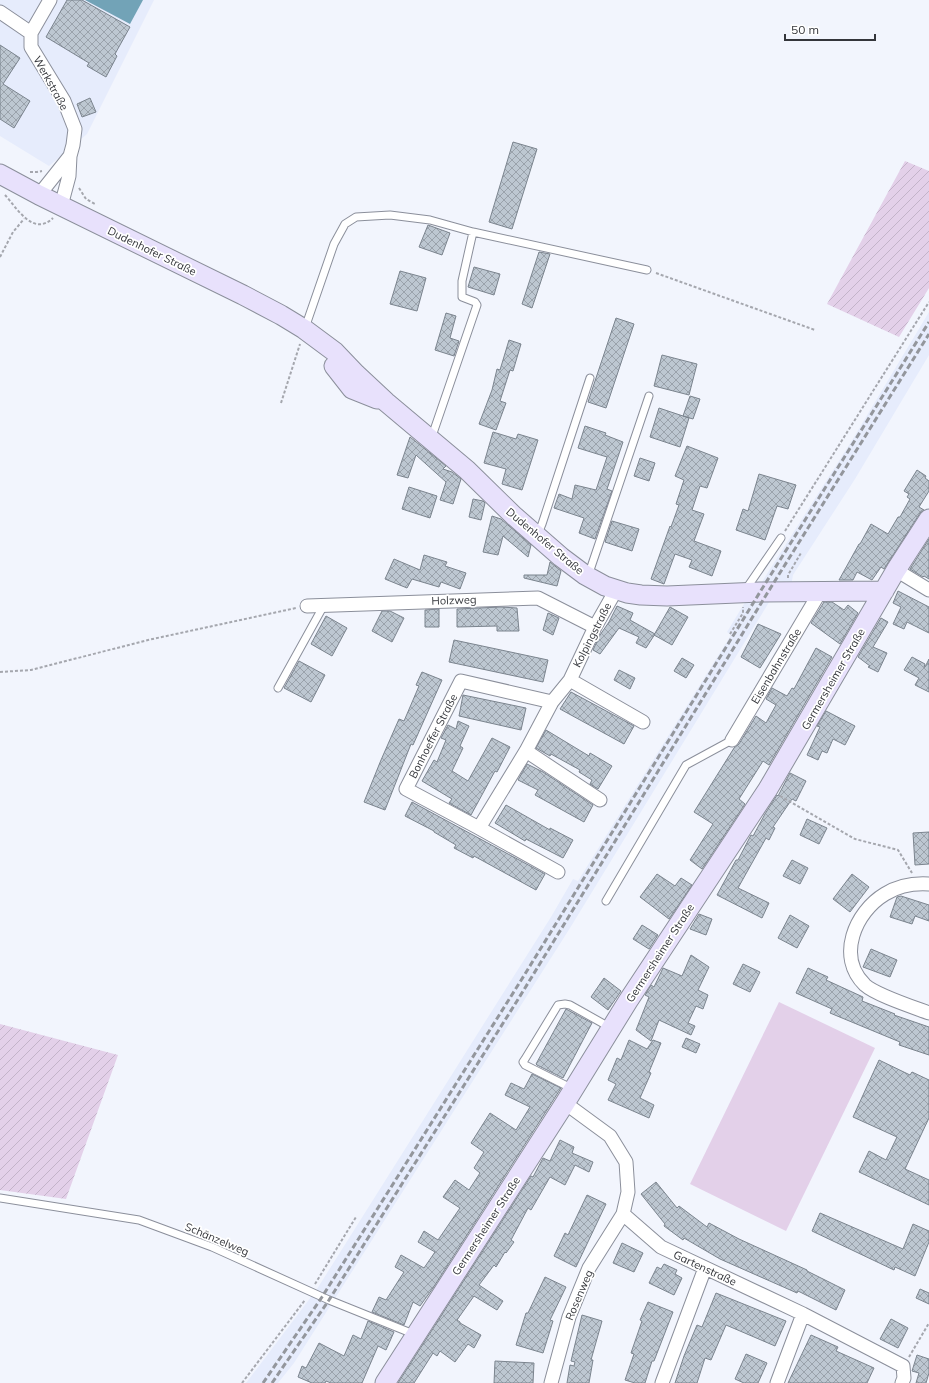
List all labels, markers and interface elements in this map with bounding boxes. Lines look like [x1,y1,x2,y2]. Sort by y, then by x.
scale bar [785,16,875,42]
text: 50 m [791,22,819,37]
street label: Werkstraße [30,53,72,113]
street label: Dudenhofer Straße [105,223,199,279]
street label: Dudenhofer Straße [503,505,587,578]
street label: Holzweg [431,592,477,608]
street label: Kolpingstraße [570,600,614,670]
street label: Eisenbahnstraße [748,626,804,706]
street label: Germersheimer Straße [798,626,868,732]
street label: Bonhoeffer Straße [406,691,460,781]
street label: Germersheimer Straße [623,901,697,1005]
street label: Germersheimer Straße [449,1174,523,1278]
street label: Schänzelweg [183,1219,251,1259]
street label: Gartenstraße [671,1247,739,1289]
street label: Rosenweg [562,1268,596,1322]

